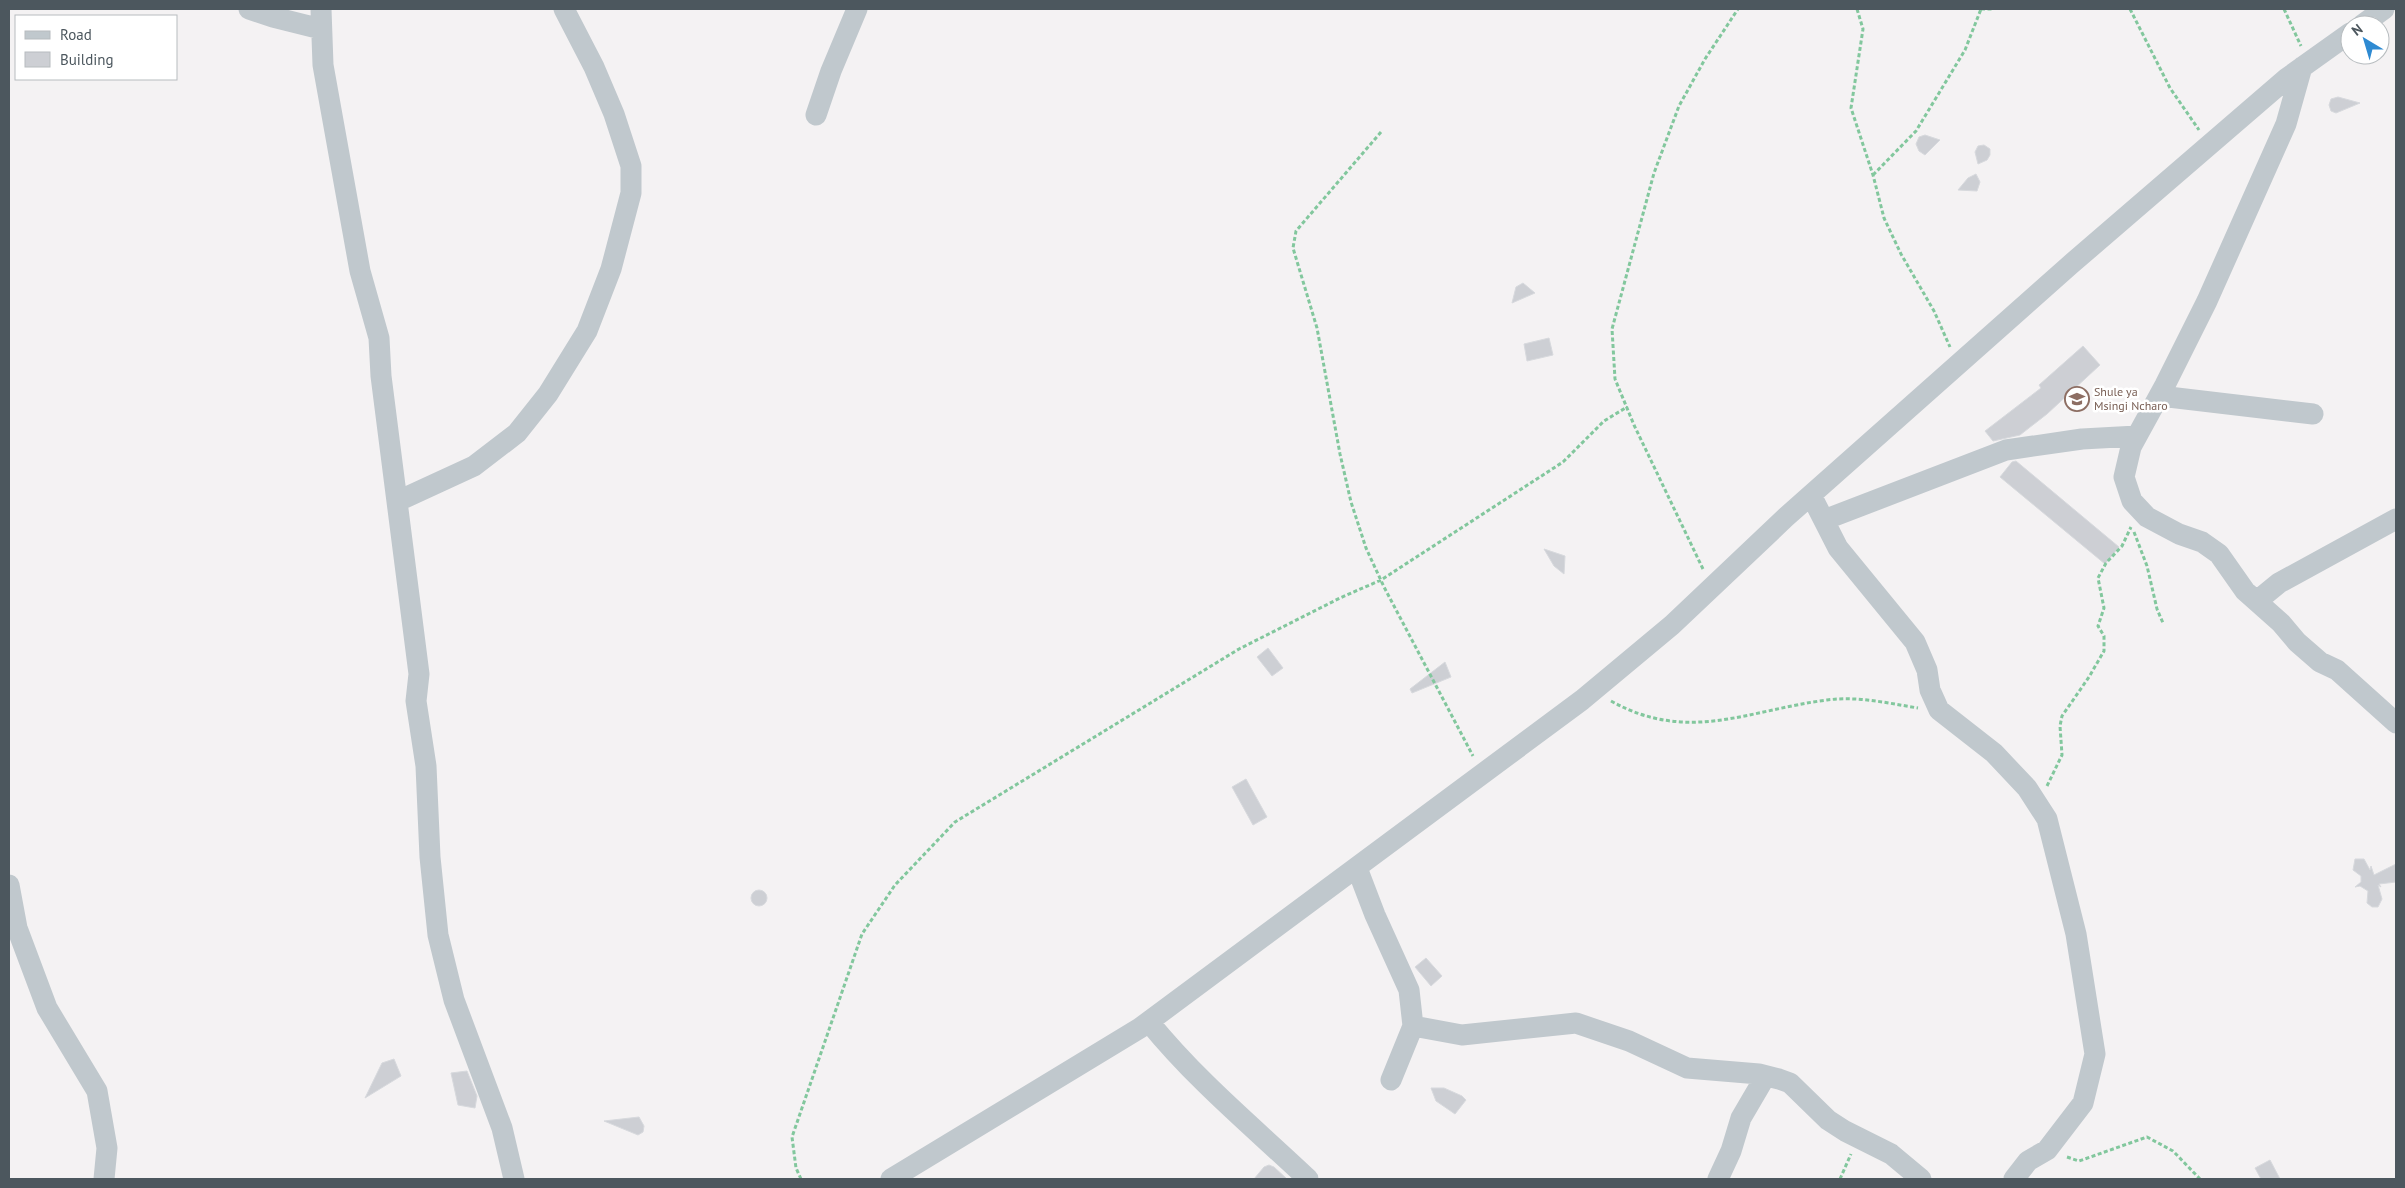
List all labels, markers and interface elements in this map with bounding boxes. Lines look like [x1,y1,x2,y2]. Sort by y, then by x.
legend [15,15,178,80]
north arrow [2340,15,2390,65]
text: N [2348,20,2366,40]
text: Road [60,25,92,44]
text: Building [60,50,114,69]
place label: Shule ya Msingi Ncharo [2094,384,2168,413]
school or university icon: Shule ya Msingi Ncharo [2064,386,2090,412]

